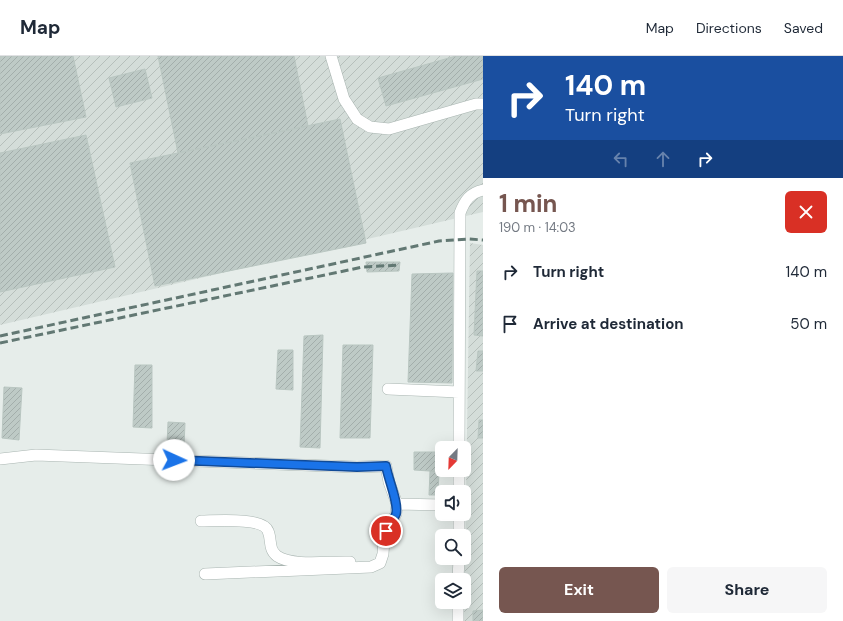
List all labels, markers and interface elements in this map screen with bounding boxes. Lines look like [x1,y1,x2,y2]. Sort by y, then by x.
text: Map [20,15,60,40]
text: Map [646,19,674,37]
text: Directions [696,19,762,37]
text: Saved [784,19,823,37]
text: 140 m [565,67,646,104]
icon: right [499,72,551,124]
text: Turn right [565,103,645,127]
icon: left [610,148,632,170]
icon: ahead [652,148,674,170]
icon: right [694,148,716,170]
text: 1 min [499,188,557,219]
button: close [785,191,827,233]
text: 190 m · 14:03 [499,219,576,236]
icon: right [499,261,521,283]
text: Turn right [533,262,604,282]
text: 140 m [786,262,827,282]
icon: arrive [499,313,521,335]
text: Arrive at destination [533,314,684,334]
text: 50 m [790,314,827,334]
position arrow [153,439,195,481]
north arrow [435,441,471,477]
map controls [435,441,471,609]
button: sound [435,485,471,521]
pin [369,514,403,548]
icon: arrive [375,520,397,542]
button: search [435,529,471,565]
button: Exit [499,567,659,613]
button: Share [667,567,827,613]
button: layers [435,573,471,609]

